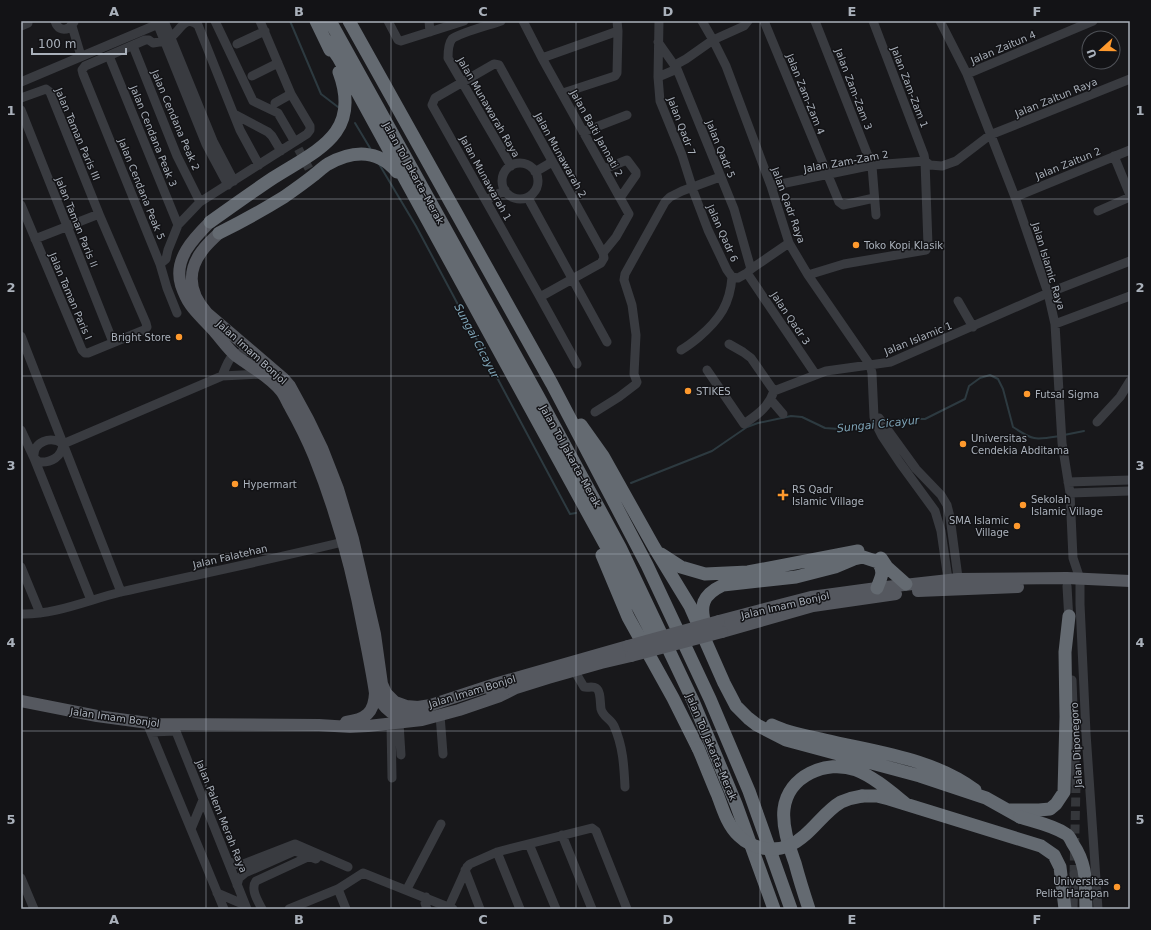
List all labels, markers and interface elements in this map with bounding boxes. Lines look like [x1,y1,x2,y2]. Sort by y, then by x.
text: A [109,4,119,19]
text: B [294,4,304,19]
text: C [478,4,488,19]
text: D [663,4,674,19]
text: E [848,4,856,19]
text: F [1033,4,1041,19]
street label: Jalan Zaitun 4 [968,29,1037,66]
scale bar [32,30,126,56]
north arrow [1081,30,1121,70]
text: 100 m [38,37,76,51]
street label: Jalan Zam-Zam 1 [889,44,930,129]
street label: Jalan Zam-Zam 3 [833,46,874,131]
text: U [1084,47,1100,60]
street label: Jalan Zam-Zam 4 [784,51,827,136]
street label: Jalan Munawarah Raya [455,54,522,159]
street label: Jalan Cendana Peak 2 [149,67,202,172]
street label: Jalan Zaitun Raya [1012,76,1099,119]
street label: Jalan Cendana Peak 3 [128,83,179,188]
street label: Jalan Taman Paris III [53,85,102,182]
street label: Jalan Baiti Jannati 2 [568,87,625,178]
street label: Jalan Qadr 7 [665,95,698,157]
text: 1 [6,103,16,118]
text: 1 [1135,103,1145,118]
street label: Jalan Munawarah 2 [532,110,588,200]
street label: Jalan Qadr 5 [704,118,737,180]
street label: Jalan Tol Jakarta–Merak [380,120,446,226]
street label: Jalan Munawarah 1 [457,133,513,223]
street label: Jalan Cendana Peak 5 [116,136,167,241]
street label: Jalan Zaitun 2 [1033,145,1102,182]
street label: Jalan Zam-Zam 2 [802,149,889,175]
street label: Jalan Qadr Raya [769,165,807,245]
street label: Jalan Taman Paris II [53,175,100,269]
street label: Jalan Qadr 6 [705,202,740,264]
street label: Jalan Islamic Raya [1030,220,1067,311]
marker: Toko Kopi Klasik [851,240,861,250]
place label: Toko Kopi Klasik [863,240,943,251]
street label: Jalan Taman Paris I [47,250,94,341]
text: 2 [6,280,16,295]
text: 2 [1135,280,1145,295]
street label: Jalan Qadr 3 [768,289,812,347]
water label: Sungai Cicayur [451,302,502,382]
street label: Jalan Imam Bonjol [214,317,289,387]
street label: Jalan Islamic 1 [882,320,954,357]
place label: Bright Store [111,332,171,343]
marker: Bright Store [174,332,184,342]
marker: STIKES [683,386,693,396]
place label: STIKES [696,386,731,397]
marker: Futsal Sigma [1022,389,1032,399]
place label: Futsal Sigma [1035,389,1099,400]
street label: Jalan Tol Jakarta–Merak [537,403,603,509]
water label: Sungai Cicayur [836,414,921,435]
place label: Universitas Cendekia Abditama [971,433,1069,456]
marker: Universitas Cendekia Abditama [958,439,968,449]
text: 3 [6,458,16,473]
text: 3 [1135,458,1145,473]
marker: Hypermart [230,479,240,489]
place label: Hypermart [243,479,297,490]
place label: RS Qadr Islamic Village [792,484,864,507]
marker: RS Qadr Islamic Village [777,489,789,501]
place label: Sekolah Islamic Village [1031,494,1103,517]
marker: Sekolah Islamic Village [1018,500,1028,510]
place label: SMA Islamic Village [949,515,1009,538]
marker: SMA Islamic Village [1012,521,1022,531]
street label: Jalan Falatehan [191,543,268,571]
street label: Jalan Imam Bonjol [739,590,830,621]
text: 4 [6,635,16,650]
text: 4 [1135,635,1145,650]
street label: Jalan Imam Bonjol [426,673,517,710]
street label: Jalan Tol Jakarta–Merak [684,691,739,802]
street label: Jalan Diponegoro [1069,702,1084,789]
street label: Jalan Imam Bonjol [68,706,160,729]
street label: Jalan Palem Merah Raya [193,757,249,874]
text: 5 [6,812,16,827]
text: 5 [1135,812,1145,827]
place label: Universitas Pelita Harapan [1036,876,1109,899]
marker: Universitas Pelita Harapan [1112,882,1122,892]
text: A [109,912,119,927]
text: B [294,912,304,927]
text: C [478,912,488,927]
text: D [663,912,674,927]
text: E [848,912,856,927]
text: F [1033,912,1041,927]

